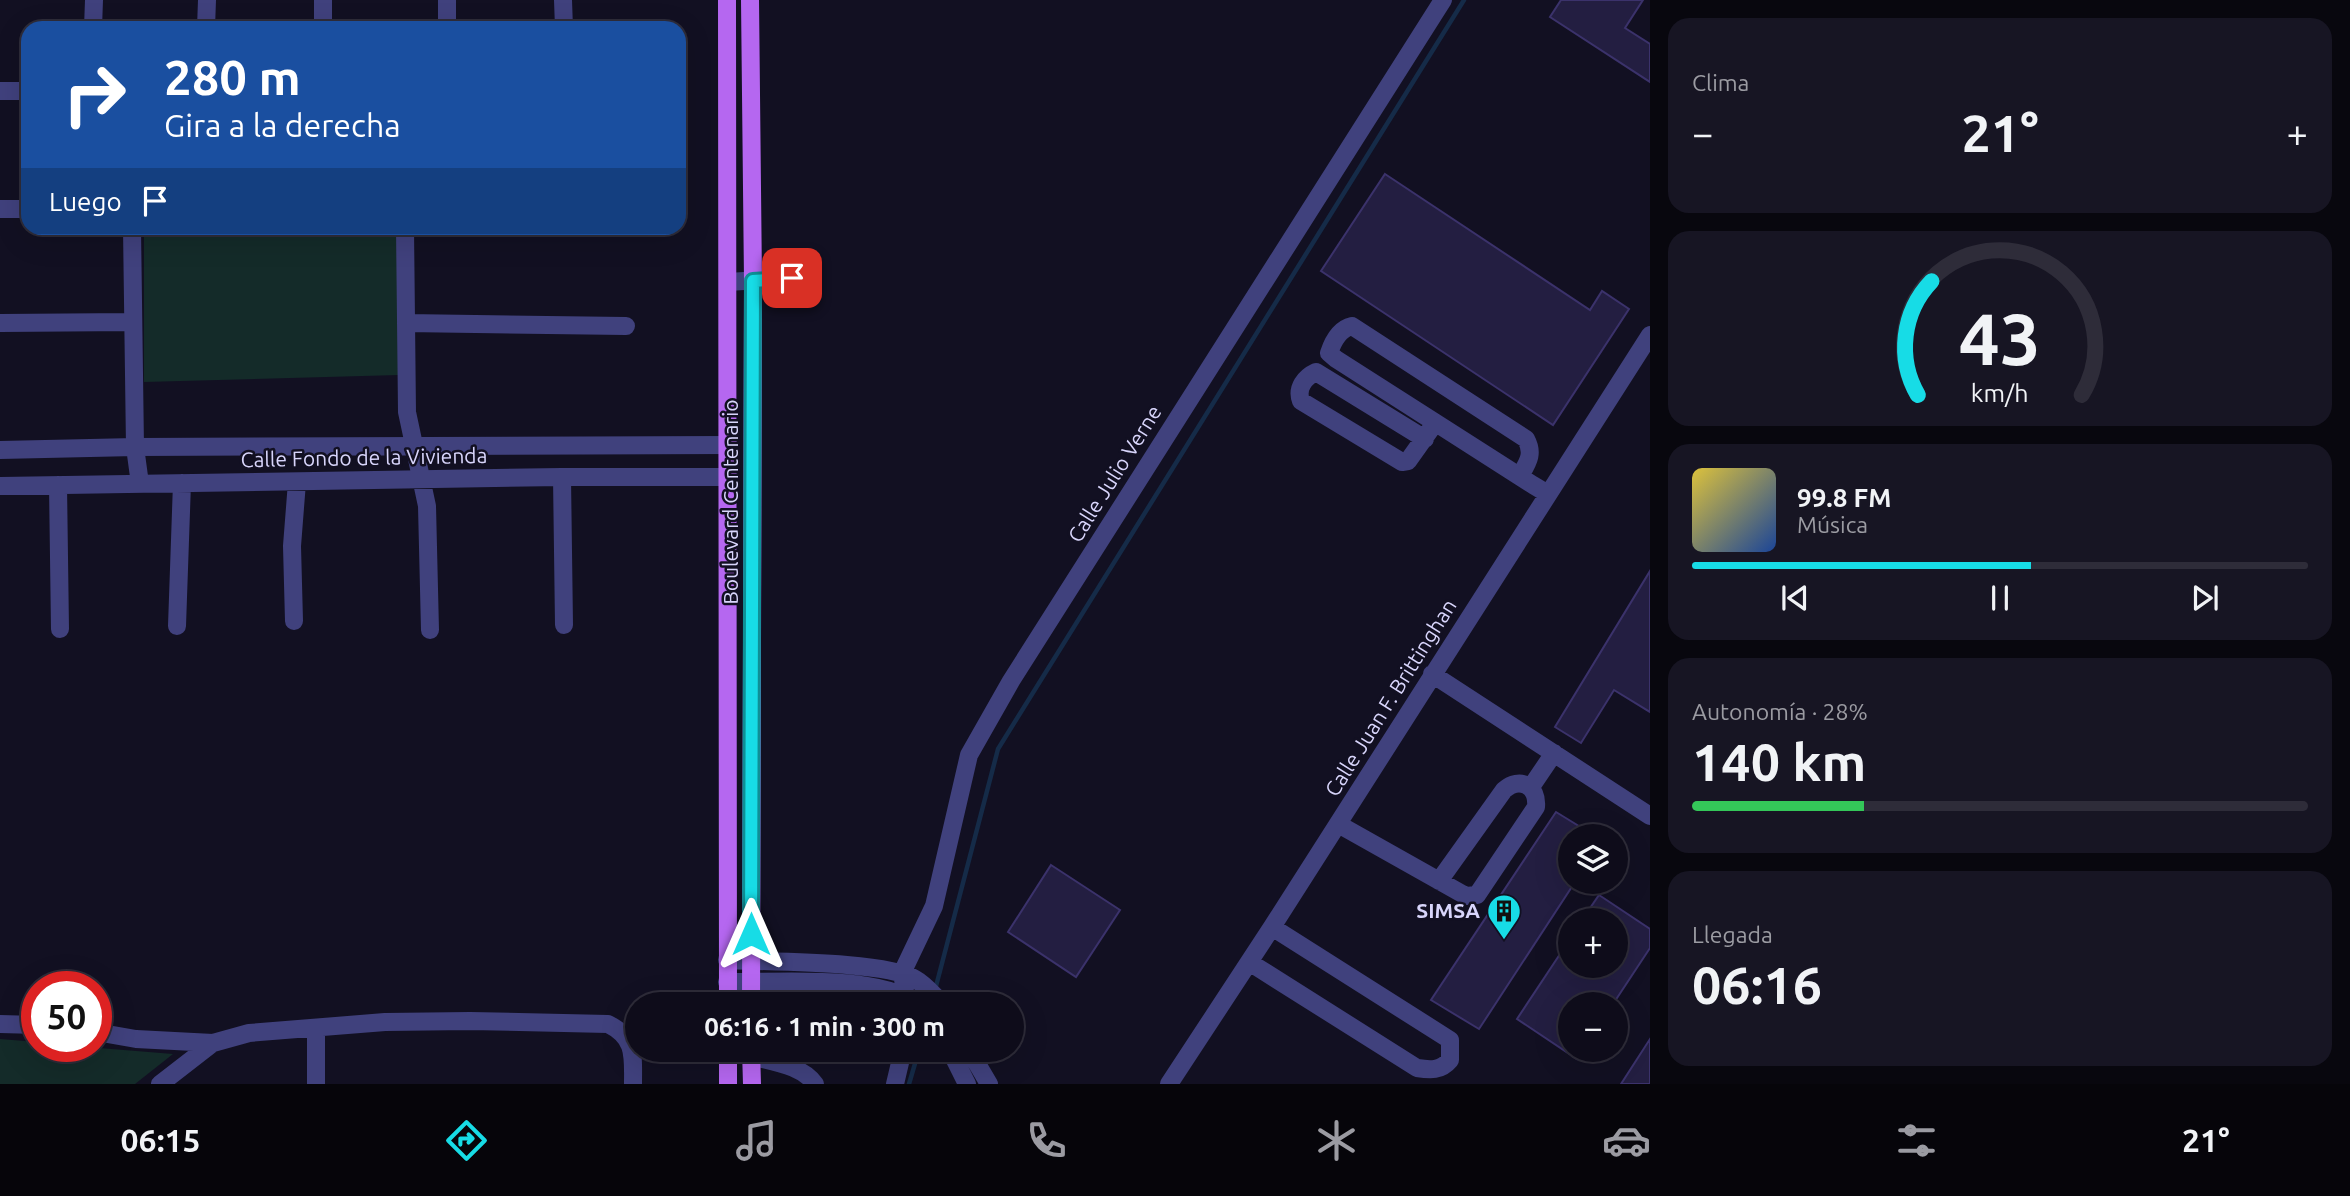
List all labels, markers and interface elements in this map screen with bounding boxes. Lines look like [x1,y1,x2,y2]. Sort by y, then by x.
icon: right [49,49,140,140]
text: 280 m [164,49,301,104]
text: Clima [1692,70,1749,95]
text: 21° [1961,104,2039,162]
text: Gira a la derecha [164,107,401,143]
text: − [1692,112,1713,154]
text: + [2287,112,2308,154]
icon: arrive [136,182,174,220]
text: Luego [49,187,122,216]
pin [762,248,822,308]
icon: arrive [773,259,811,297]
text: 43 [1959,297,2041,379]
text: km/h [1971,379,2029,407]
street label: Boulevard Centenario [718,399,742,605]
street label: Calle Julio Verne [1062,401,1166,546]
street label: Calle Fondo de la Vivienda [240,443,488,471]
text: 99.8 FM [1797,483,1891,512]
text: Música [1797,512,1868,537]
icon: previous [1776,579,1814,617]
icon: pause [1981,579,2019,617]
icon: next [2186,579,2224,617]
street label: Calle Juan F. Brittinghan [1320,595,1461,800]
text: Autonomía · 28% [1692,699,1868,724]
text: 140 km [1692,733,1866,791]
map controls [1558,824,1628,1062]
button: layers [1558,824,1628,894]
building icon: SIMSA [1485,892,1523,941]
position arrow [714,897,788,971]
place label: SIMSA [1416,898,1480,922]
button: + [1558,908,1628,978]
text: Llegada [1692,922,1773,947]
text: 06:16 [1692,956,1822,1014]
speed limit sign: 50 [21,971,112,1062]
button: − [1558,992,1628,1062]
text: 06:16 · 1 min · 300 m [704,1012,945,1041]
icon: directions [442,1116,491,1165]
icon: music [732,1116,781,1165]
icon: phone [1022,1116,1071,1165]
icon: climate [1312,1116,1361,1165]
icon: car [1602,1116,1651,1165]
icon: filters [1892,1116,1941,1165]
text: 06:15 [121,1122,201,1158]
text: 21° [2182,1122,2229,1158]

